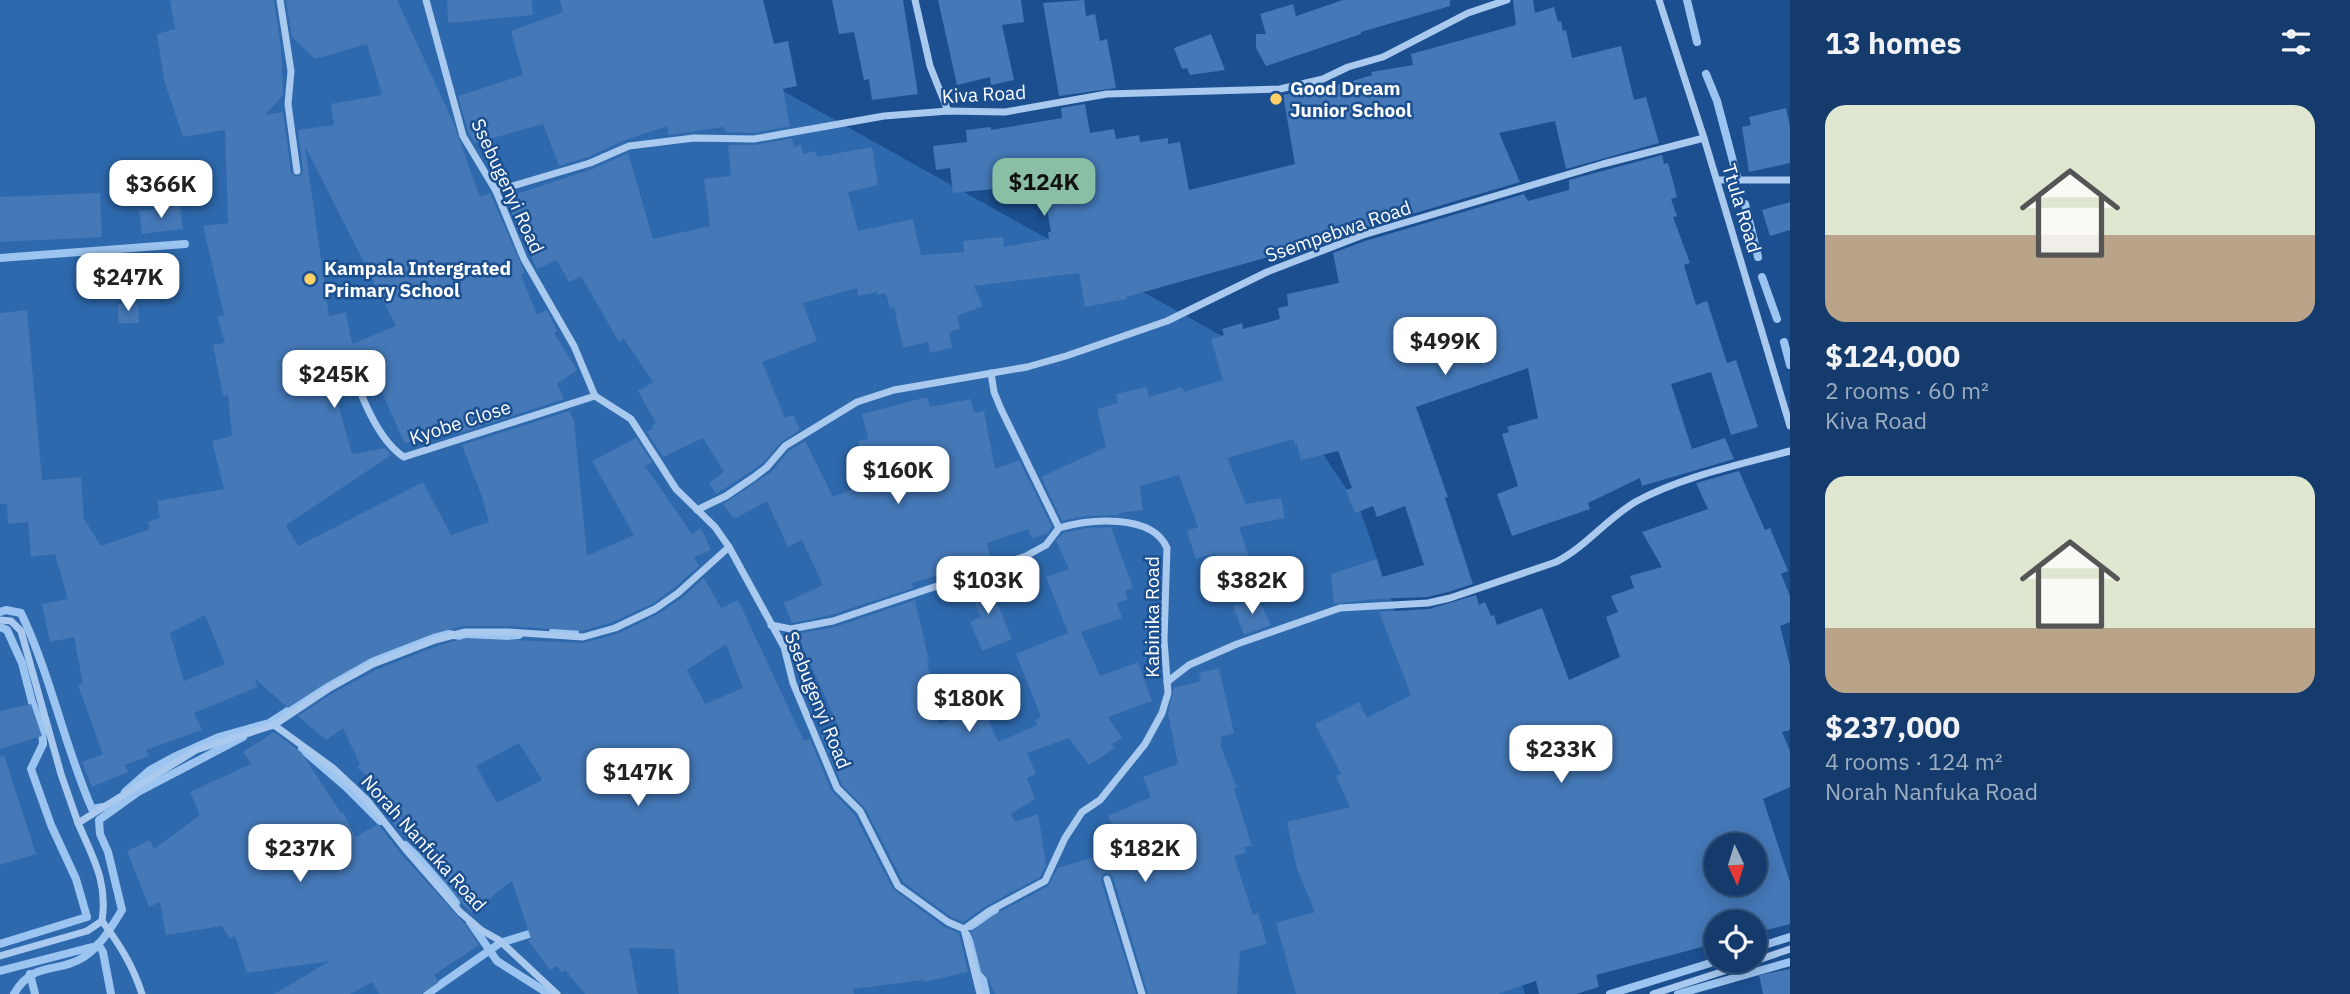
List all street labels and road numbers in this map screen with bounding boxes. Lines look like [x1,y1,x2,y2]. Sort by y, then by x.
street label: Kiva Road [941,80,1027,108]
street label: Ssebugenyi Road [466,115,550,257]
street label: Ttula Road [1717,161,1767,255]
street label: Ssempebwa Road [1262,195,1414,267]
street label: Kyobe Close [406,394,514,450]
street label: Kabinika Road [1140,556,1164,678]
street label: Ssebugenyi Road [780,628,856,772]
street label: Norah Nanfuka Road [356,770,492,916]

